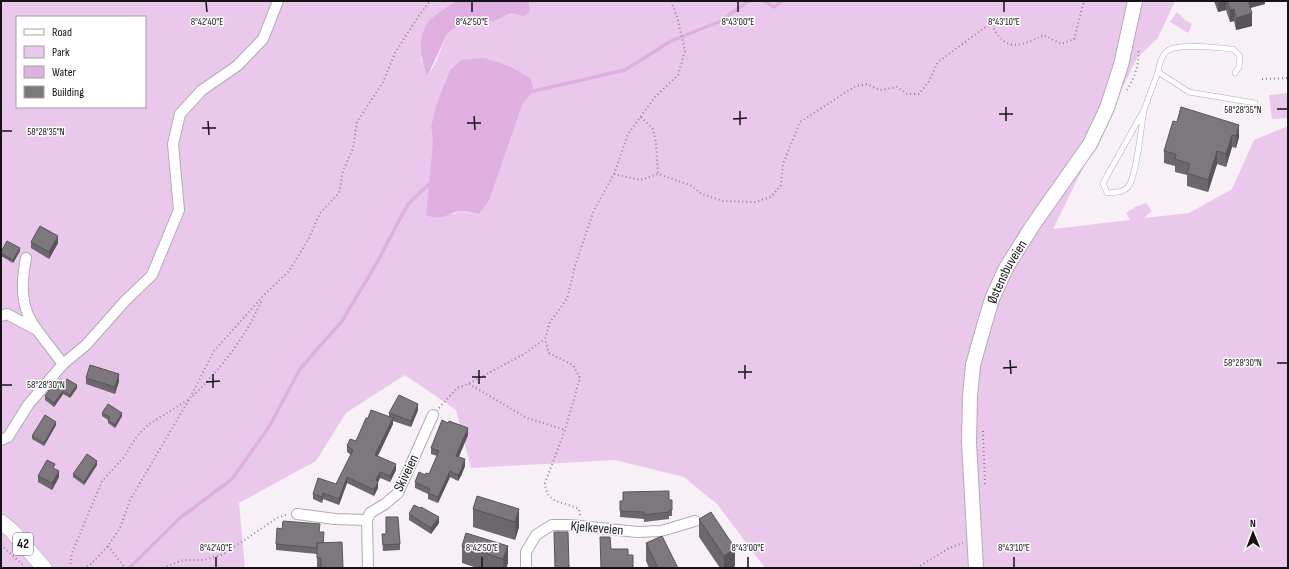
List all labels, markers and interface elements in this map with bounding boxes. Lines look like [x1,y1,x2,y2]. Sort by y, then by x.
legend [16,16,146,108]
text: 8°42'40"E [191,16,223,28]
text: 8°42'50"E [456,16,488,28]
text: 8°43'00"E [722,16,754,28]
text: 8°43'10"E [988,16,1020,28]
text: Road [52,25,72,40]
text: Park [52,45,70,60]
text: Water [52,65,76,80]
text: Building [52,85,84,100]
text: 58°28'35"N [1224,104,1262,116]
text: 58°28'35"N [27,126,65,138]
street label: Østensbuveien [983,237,1030,305]
text: 58°28'30"N [1224,357,1262,369]
text: 58°28'30"N [27,379,65,391]
street label: Skiveien [390,452,422,494]
north arrow [1233,513,1273,553]
street label: Kjelkeveien [570,517,624,539]
text: N [1250,517,1256,530]
road number: 42 [13,533,33,555]
text: 8°42'40"E [200,542,232,554]
text: 8°42'50"E [466,542,498,554]
text: 8°43'00"E [732,542,764,554]
text: 8°43'10"E [998,542,1030,554]

